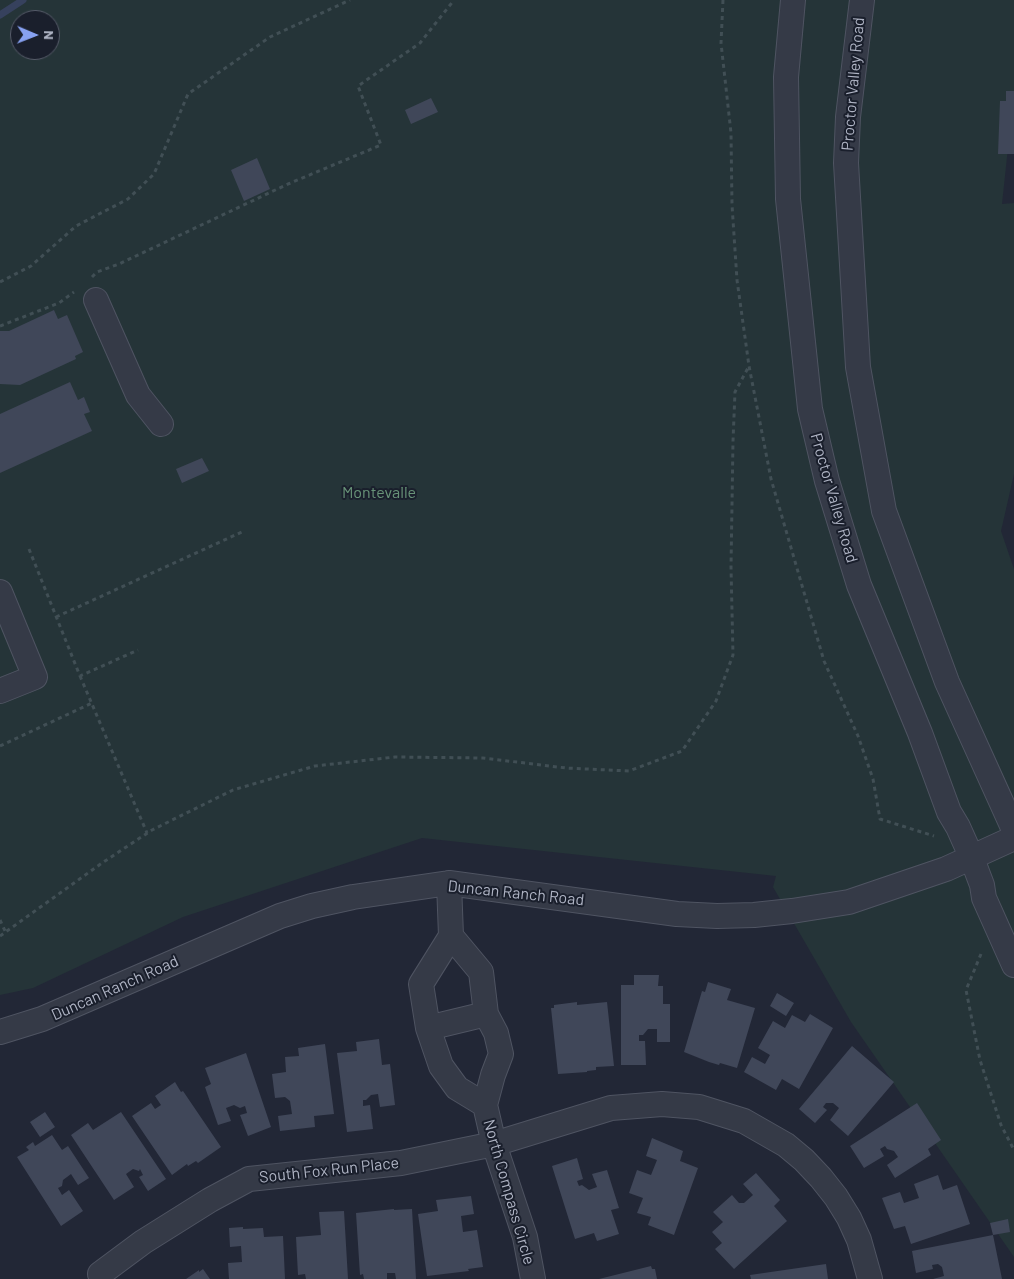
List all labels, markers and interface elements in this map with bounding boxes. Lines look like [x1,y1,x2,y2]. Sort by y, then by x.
north arrow [10,10,60,60]
street label: Proctor Valley Road [838,16,868,152]
text: N [41,30,58,40]
street label: Proctor Valley Road [806,431,862,565]
park label: Montevalle [342,483,416,503]
street label: Duncan Ranch Road [447,876,585,910]
street label: Duncan Ranch Road [48,951,182,1025]
street label: North Compass Circle [479,1117,539,1267]
street label: South Fox Run Place [258,1153,400,1187]

